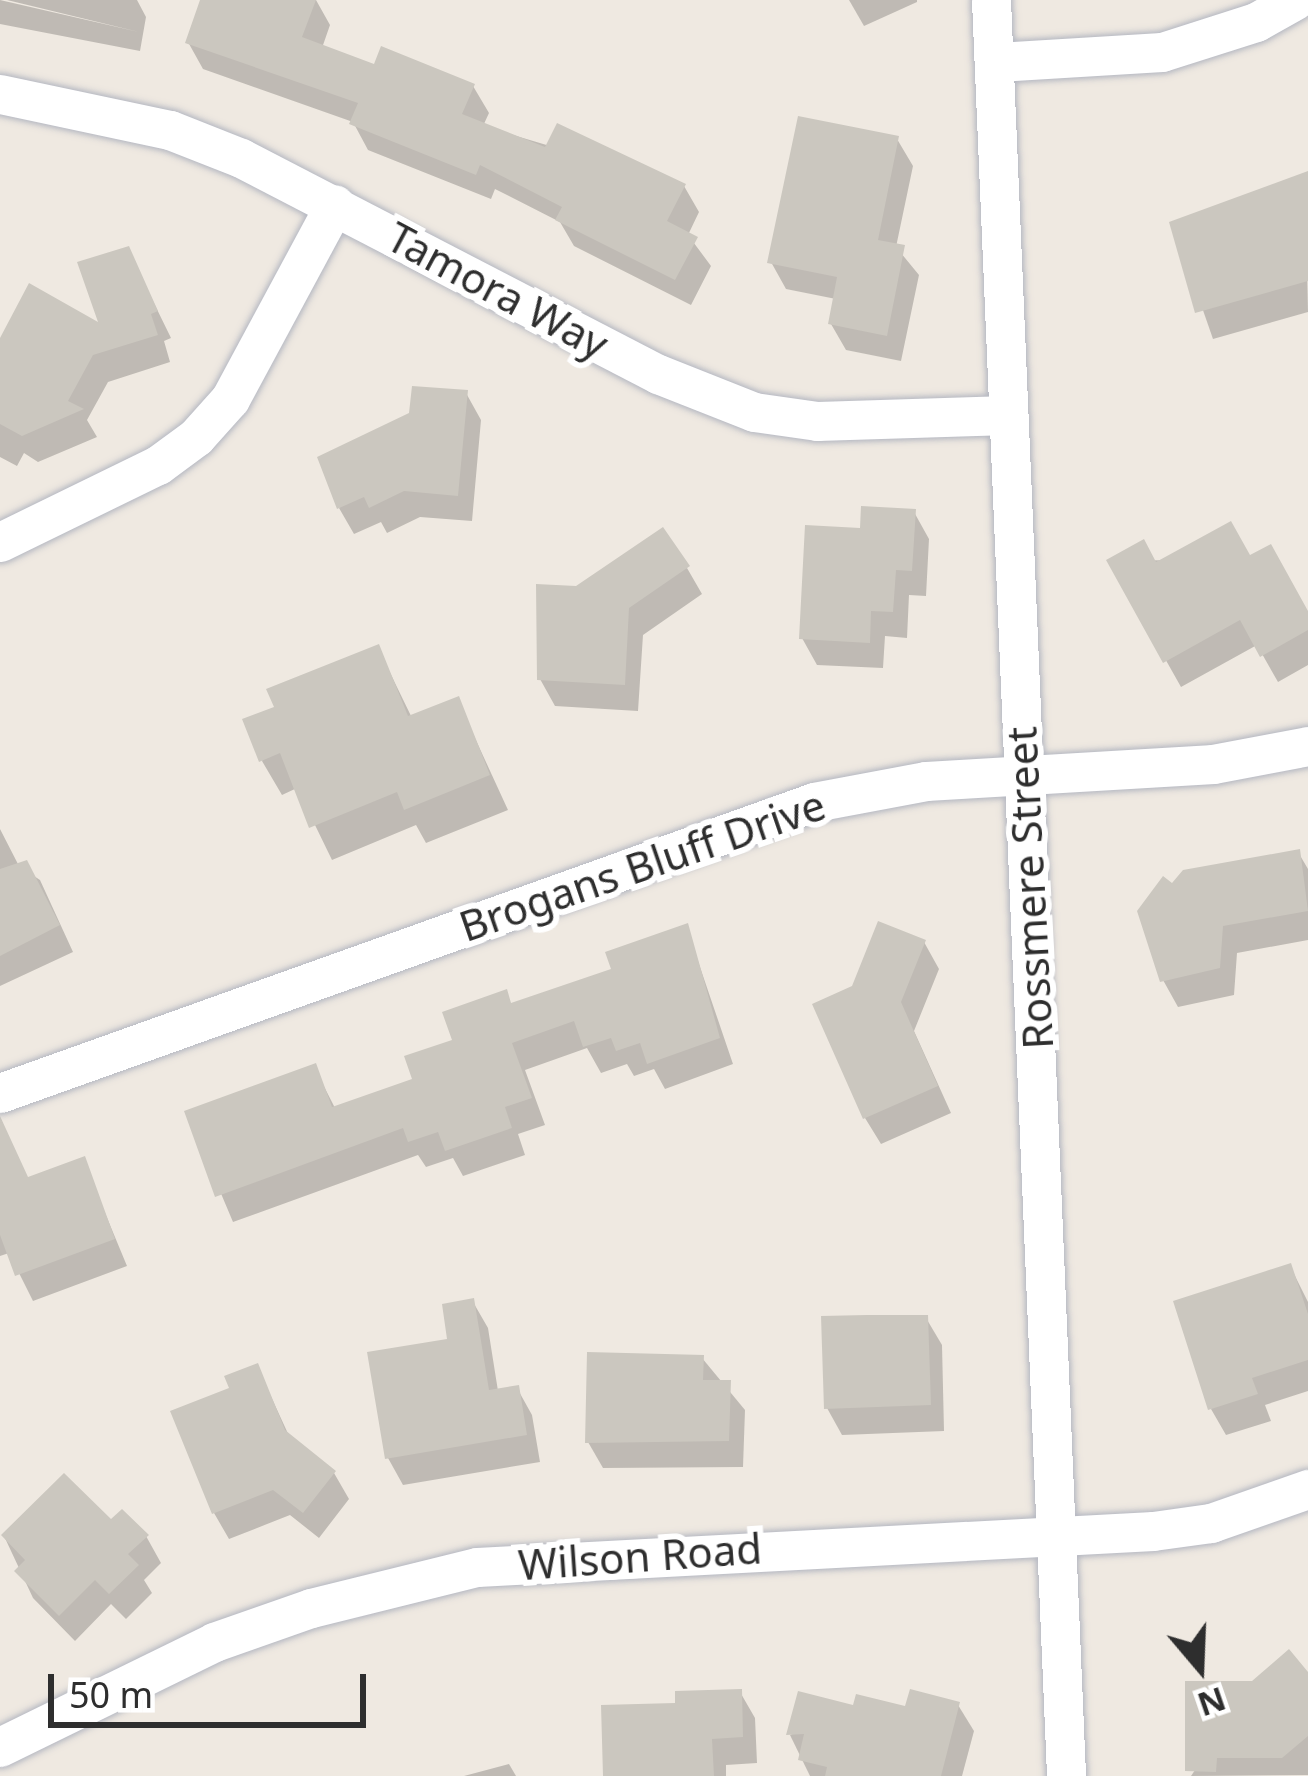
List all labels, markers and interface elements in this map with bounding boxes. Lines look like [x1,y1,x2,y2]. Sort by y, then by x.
street label: Tamora Way [379,211,617,369]
street label: Rossmere Street [995,725,1063,1051]
street label: Brogans Bluff Drive [453,779,831,951]
street label: Wilson Road [517,1522,763,1590]
north arrow [1140,1608,1260,1728]
scale bar [54,1650,372,1724]
text: 50 m [69,1670,153,1719]
text: N [1192,1677,1232,1728]

